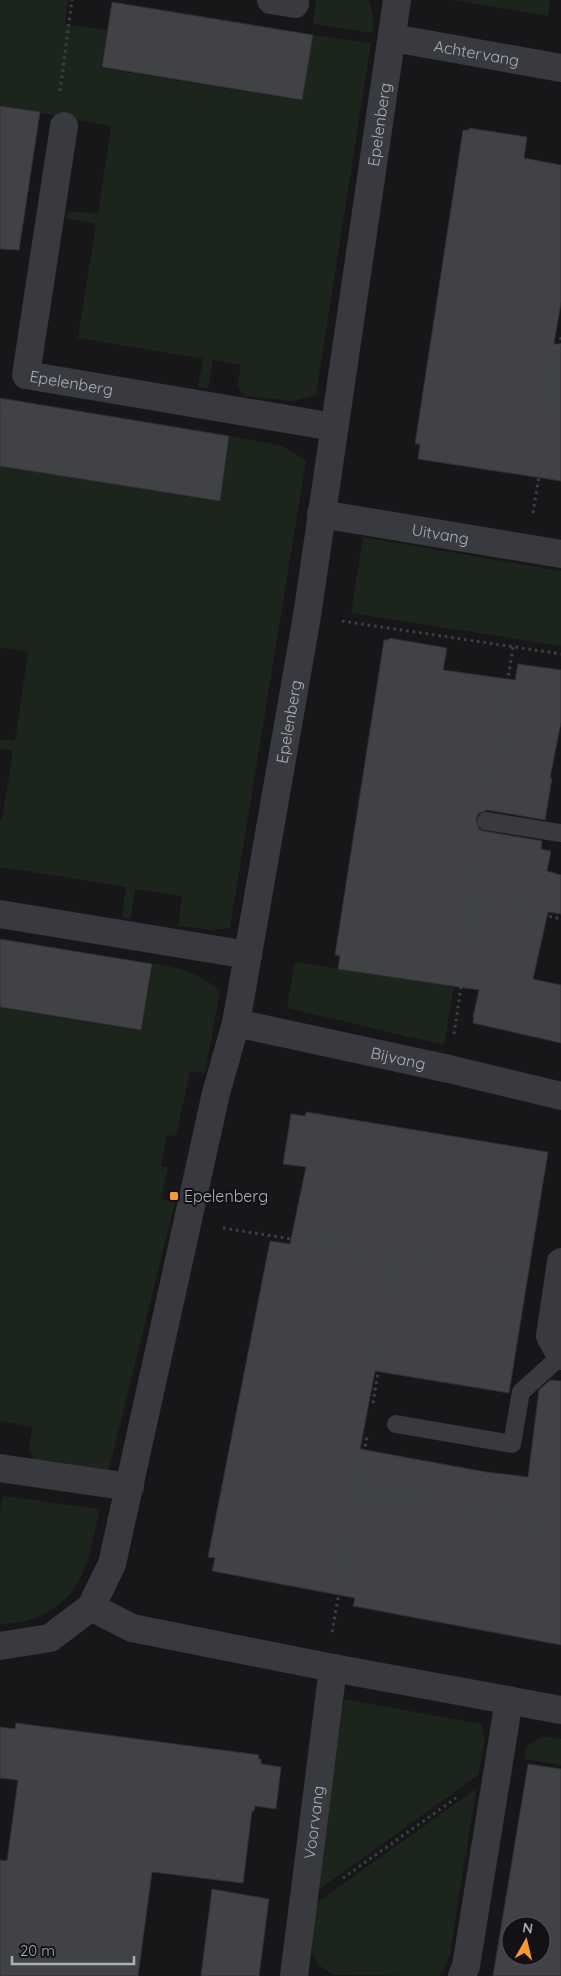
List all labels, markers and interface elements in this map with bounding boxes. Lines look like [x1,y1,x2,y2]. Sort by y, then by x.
street label: Achtervang [432,35,521,70]
street label: Epelenberg [363,81,395,168]
street label: Epelenberg [28,366,115,400]
street label: Uitvang [410,519,470,548]
street label: Epelenberg [271,678,306,765]
street label: Bijvang [369,1042,428,1074]
place label: Epelenberg [184,1186,268,1206]
marker: Epelenberg [168,1190,180,1202]
street label: Voorvang [299,1784,328,1860]
north arrow [501,1916,551,1966]
text: N [521,1918,534,1938]
scale bar [12,1934,135,1966]
text: 20 m [20,1941,55,1960]

